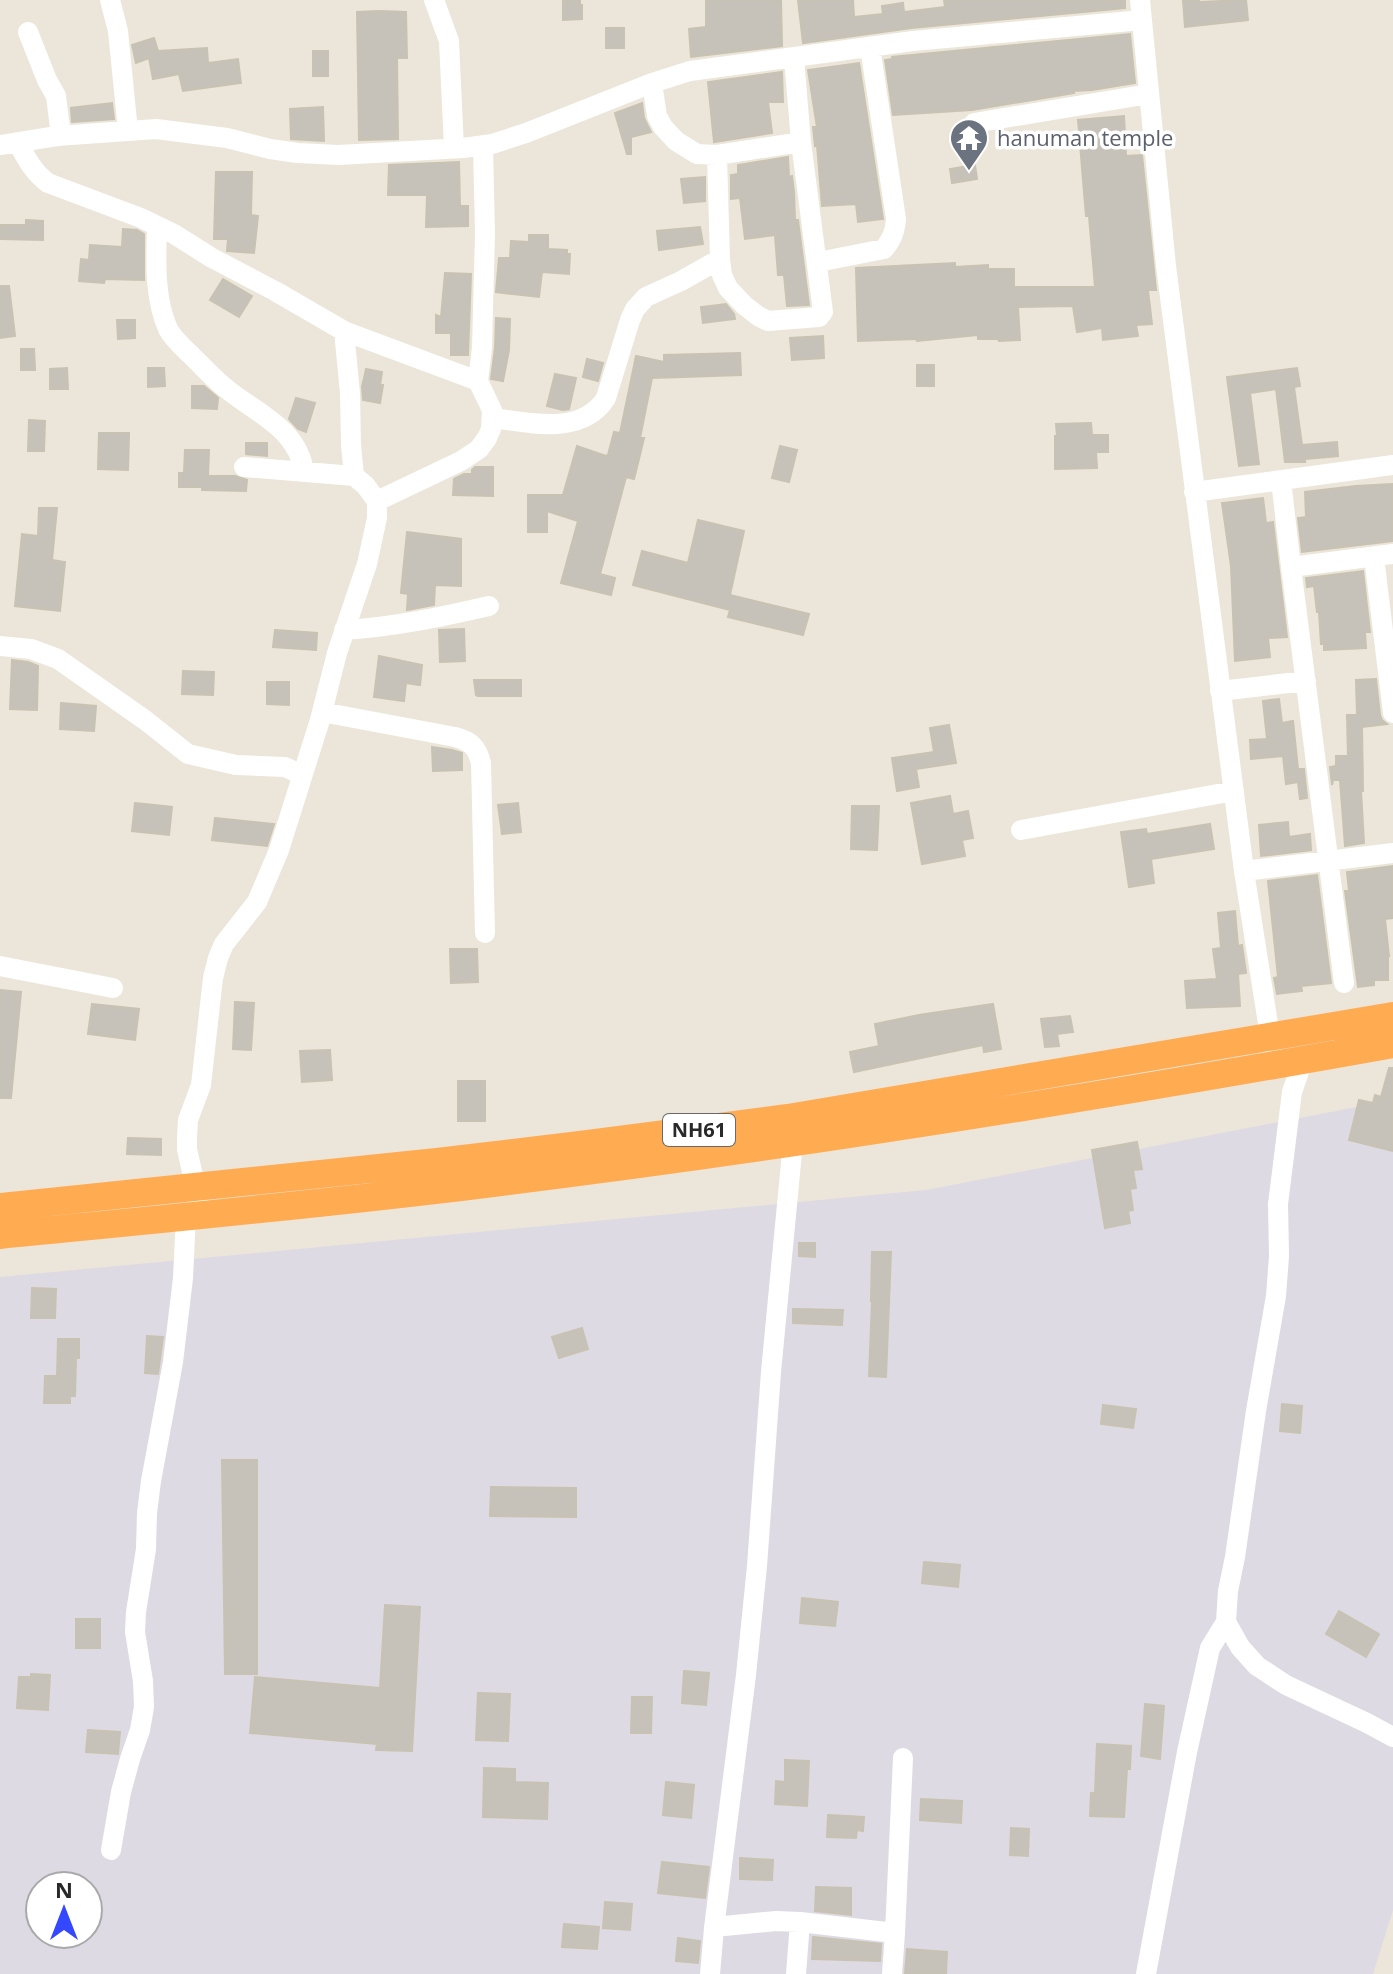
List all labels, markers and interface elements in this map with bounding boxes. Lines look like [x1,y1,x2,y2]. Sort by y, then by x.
temple icon: hanuman temple [948,117,990,172]
place label: hanuman temple [997,122,1173,152]
road number: NH61 [663,1114,735,1146]
north arrow [24,1870,104,1950]
text: N [55,1874,73,1904]

